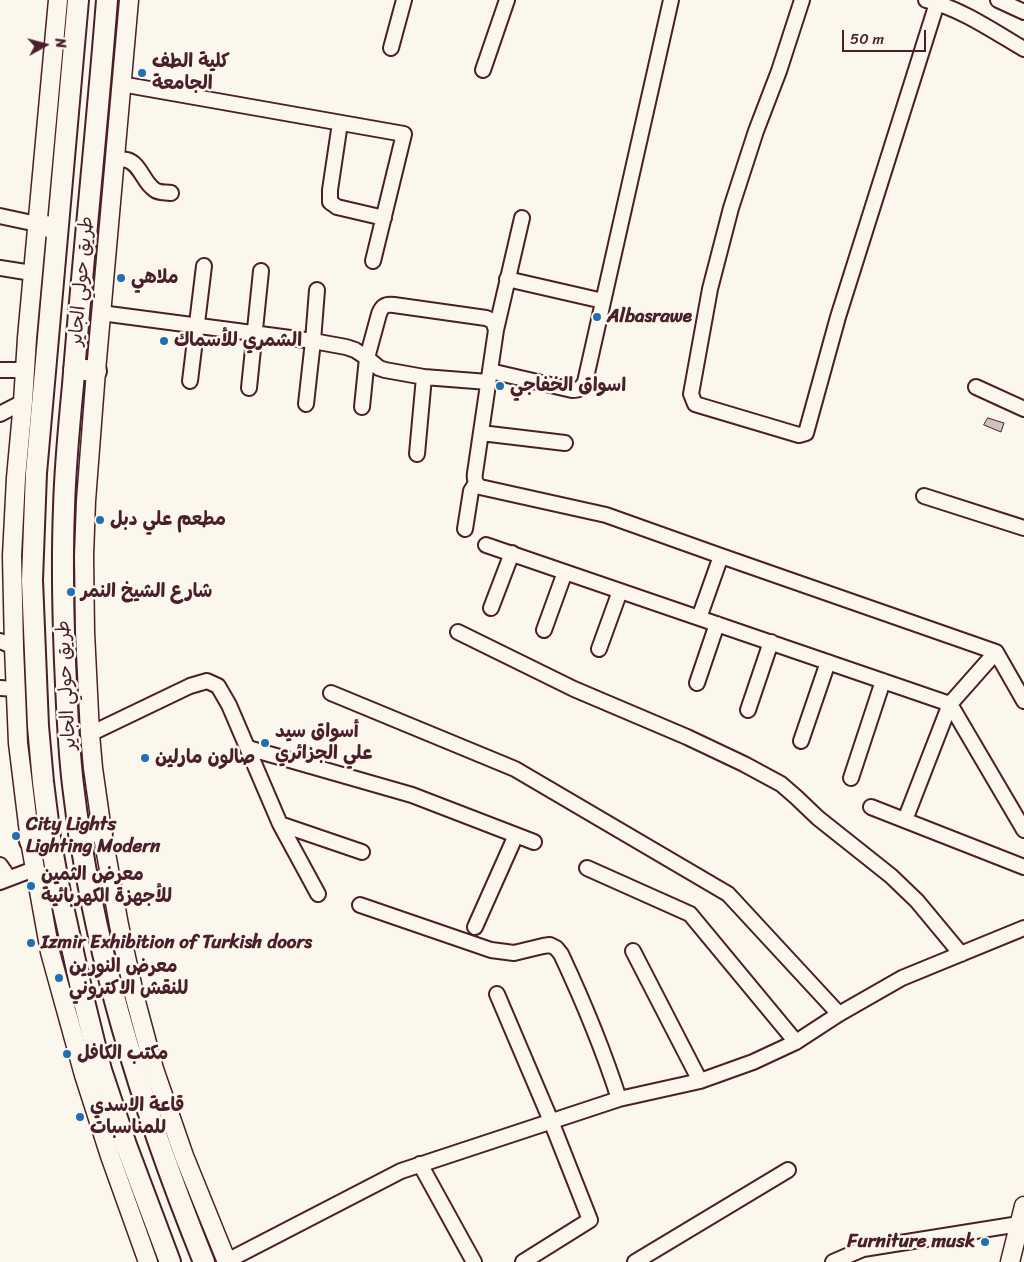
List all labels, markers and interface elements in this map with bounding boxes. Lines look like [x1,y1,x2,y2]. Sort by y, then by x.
north arrow [20,20,70,70]
scale bar [844,20,928,52]
text: 50 m [850,26,884,52]
text: N [47,37,73,49]
place label: كلية الطف الجامعة [152,51,230,95]
marker: كلية الطف الجامعة [136,67,148,79]
street label: طريق حولي الجاير [65,215,99,347]
place label: ملاهي [131,267,179,289]
marker: ملاهي [115,272,127,284]
place label: Albasrawe [607,306,692,328]
marker: Albasrawe [591,311,603,323]
place label: الشمري للأسماك [174,330,302,352]
marker: الشمري للأسماك [158,335,170,347]
place label: اسواق الخفاجي [510,375,626,397]
marker: اسواق الخفاجي [494,380,506,392]
place label: مطعم علي دبل [110,509,226,531]
marker: مطعم علي دبل [94,514,106,526]
place label: شارع الشيخ النمر [81,581,212,603]
marker: شارع الشيخ النمر [65,586,77,598]
street label: طريق حولي الجاير [52,620,82,750]
place label: أسواق سيد علي الجزائري [275,721,372,765]
marker: أسواق سيد علي الجزائري [259,737,271,749]
place label: صالون مارلين [155,747,255,769]
marker: صالون مارلين [139,752,151,764]
place label: City Lights Lighting Modern [26,814,160,858]
marker: City Lights Lighting Modern [10,830,22,842]
place label: معرض الثمين للأجهزة الكهربائية [41,864,172,908]
marker: معرض الثمين للأجهزة الكهربائية [25,880,37,892]
place label: Izmir Exhibition of Turkish doors [41,932,312,954]
marker: Izmir Exhibition of Turkish doors [25,937,37,949]
place label: معرض النورين للنقش الاكتروني [69,956,188,1000]
marker: معرض النورين للنقش الاكتروني [53,972,65,984]
place label: مكتب الكافل [77,1043,168,1065]
marker: مكتب الكافل [61,1048,73,1060]
place label: قاعة الاسدي للمناسبات [90,1095,184,1139]
marker: قاعة الاسدي للمناسبات [74,1111,86,1123]
place label: Furniture musk [847,1231,975,1253]
marker: Furniture musk [979,1236,991,1248]

